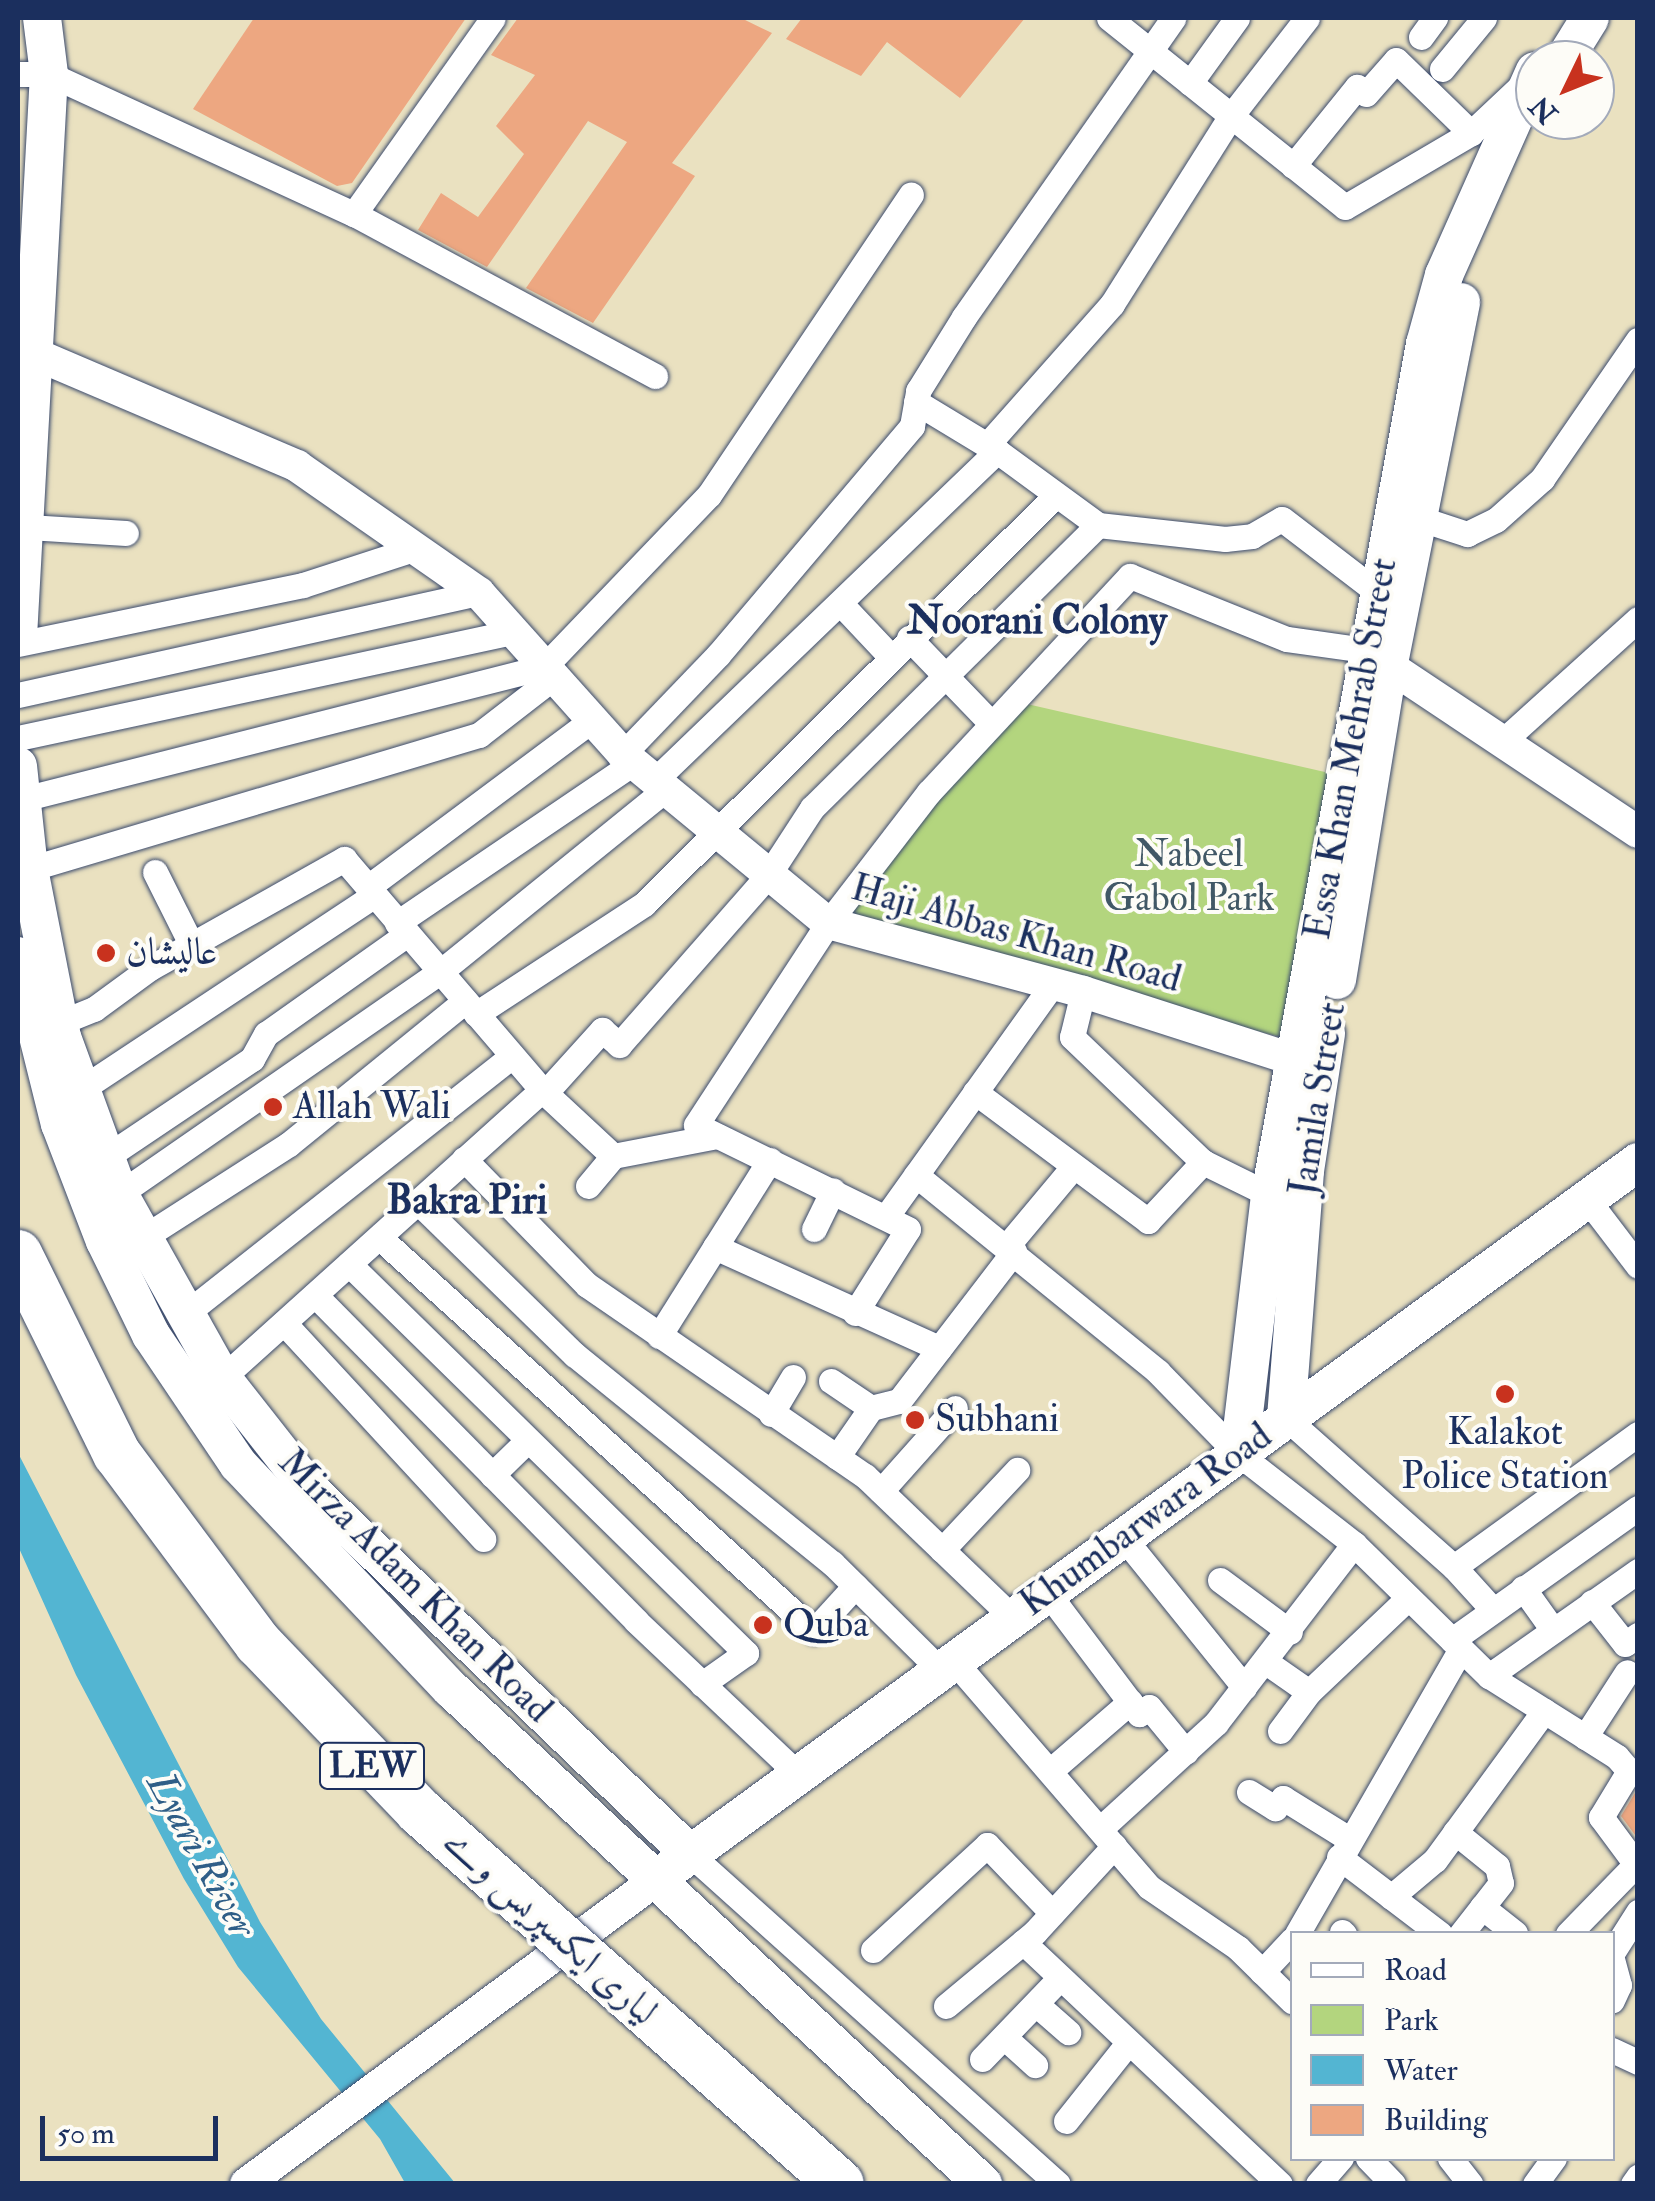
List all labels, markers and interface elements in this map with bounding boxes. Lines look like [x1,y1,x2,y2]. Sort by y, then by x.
north arrow [1515,40,1615,140]
text: N [1523,88,1566,131]
street label: Essa Khan Mehrab Street [1295,555,1407,943]
district label: Noorani Colony [907,597,1167,645]
park label: Nabeel Gabol Park [1103,832,1275,922]
street label: Haji Abbas Khan Road [846,865,1186,1003]
place label: عالیشان [126,930,217,976]
marker: عالیشان [95,942,117,964]
street label: Jamila Street [1280,999,1356,1199]
place label: Allah Wali [293,1084,451,1130]
marker: Allah Wali [262,1096,284,1118]
district label: Bakra Piri [387,1177,547,1225]
marker: Kalakot Police Station [1494,1383,1516,1405]
place label: Subhani [935,1397,1059,1443]
marker: Subhani [904,1409,926,1431]
place label: Kalakot Police Station [1401,1410,1609,1500]
street label: Khumbarwara Road [1011,1413,1281,1627]
street label: Mirza Adam Khan Road [269,1440,561,1732]
place label: Quba [783,1602,869,1648]
marker: Quba [752,1614,774,1636]
road number: LEW [317,1736,427,1796]
water label: Lyari River [136,1764,266,1946]
street label: لیاری ایکسپریس وے [434,1819,666,2035]
legend [1290,1931,1615,2161]
text: Road [1384,1952,1447,1989]
text: Park [1384,2002,1439,2039]
text: Water [1384,2052,1458,2089]
scale bar [45,2096,222,2158]
text: Building [1384,2102,1488,2139]
text: 50 m [57,2115,115,2152]

